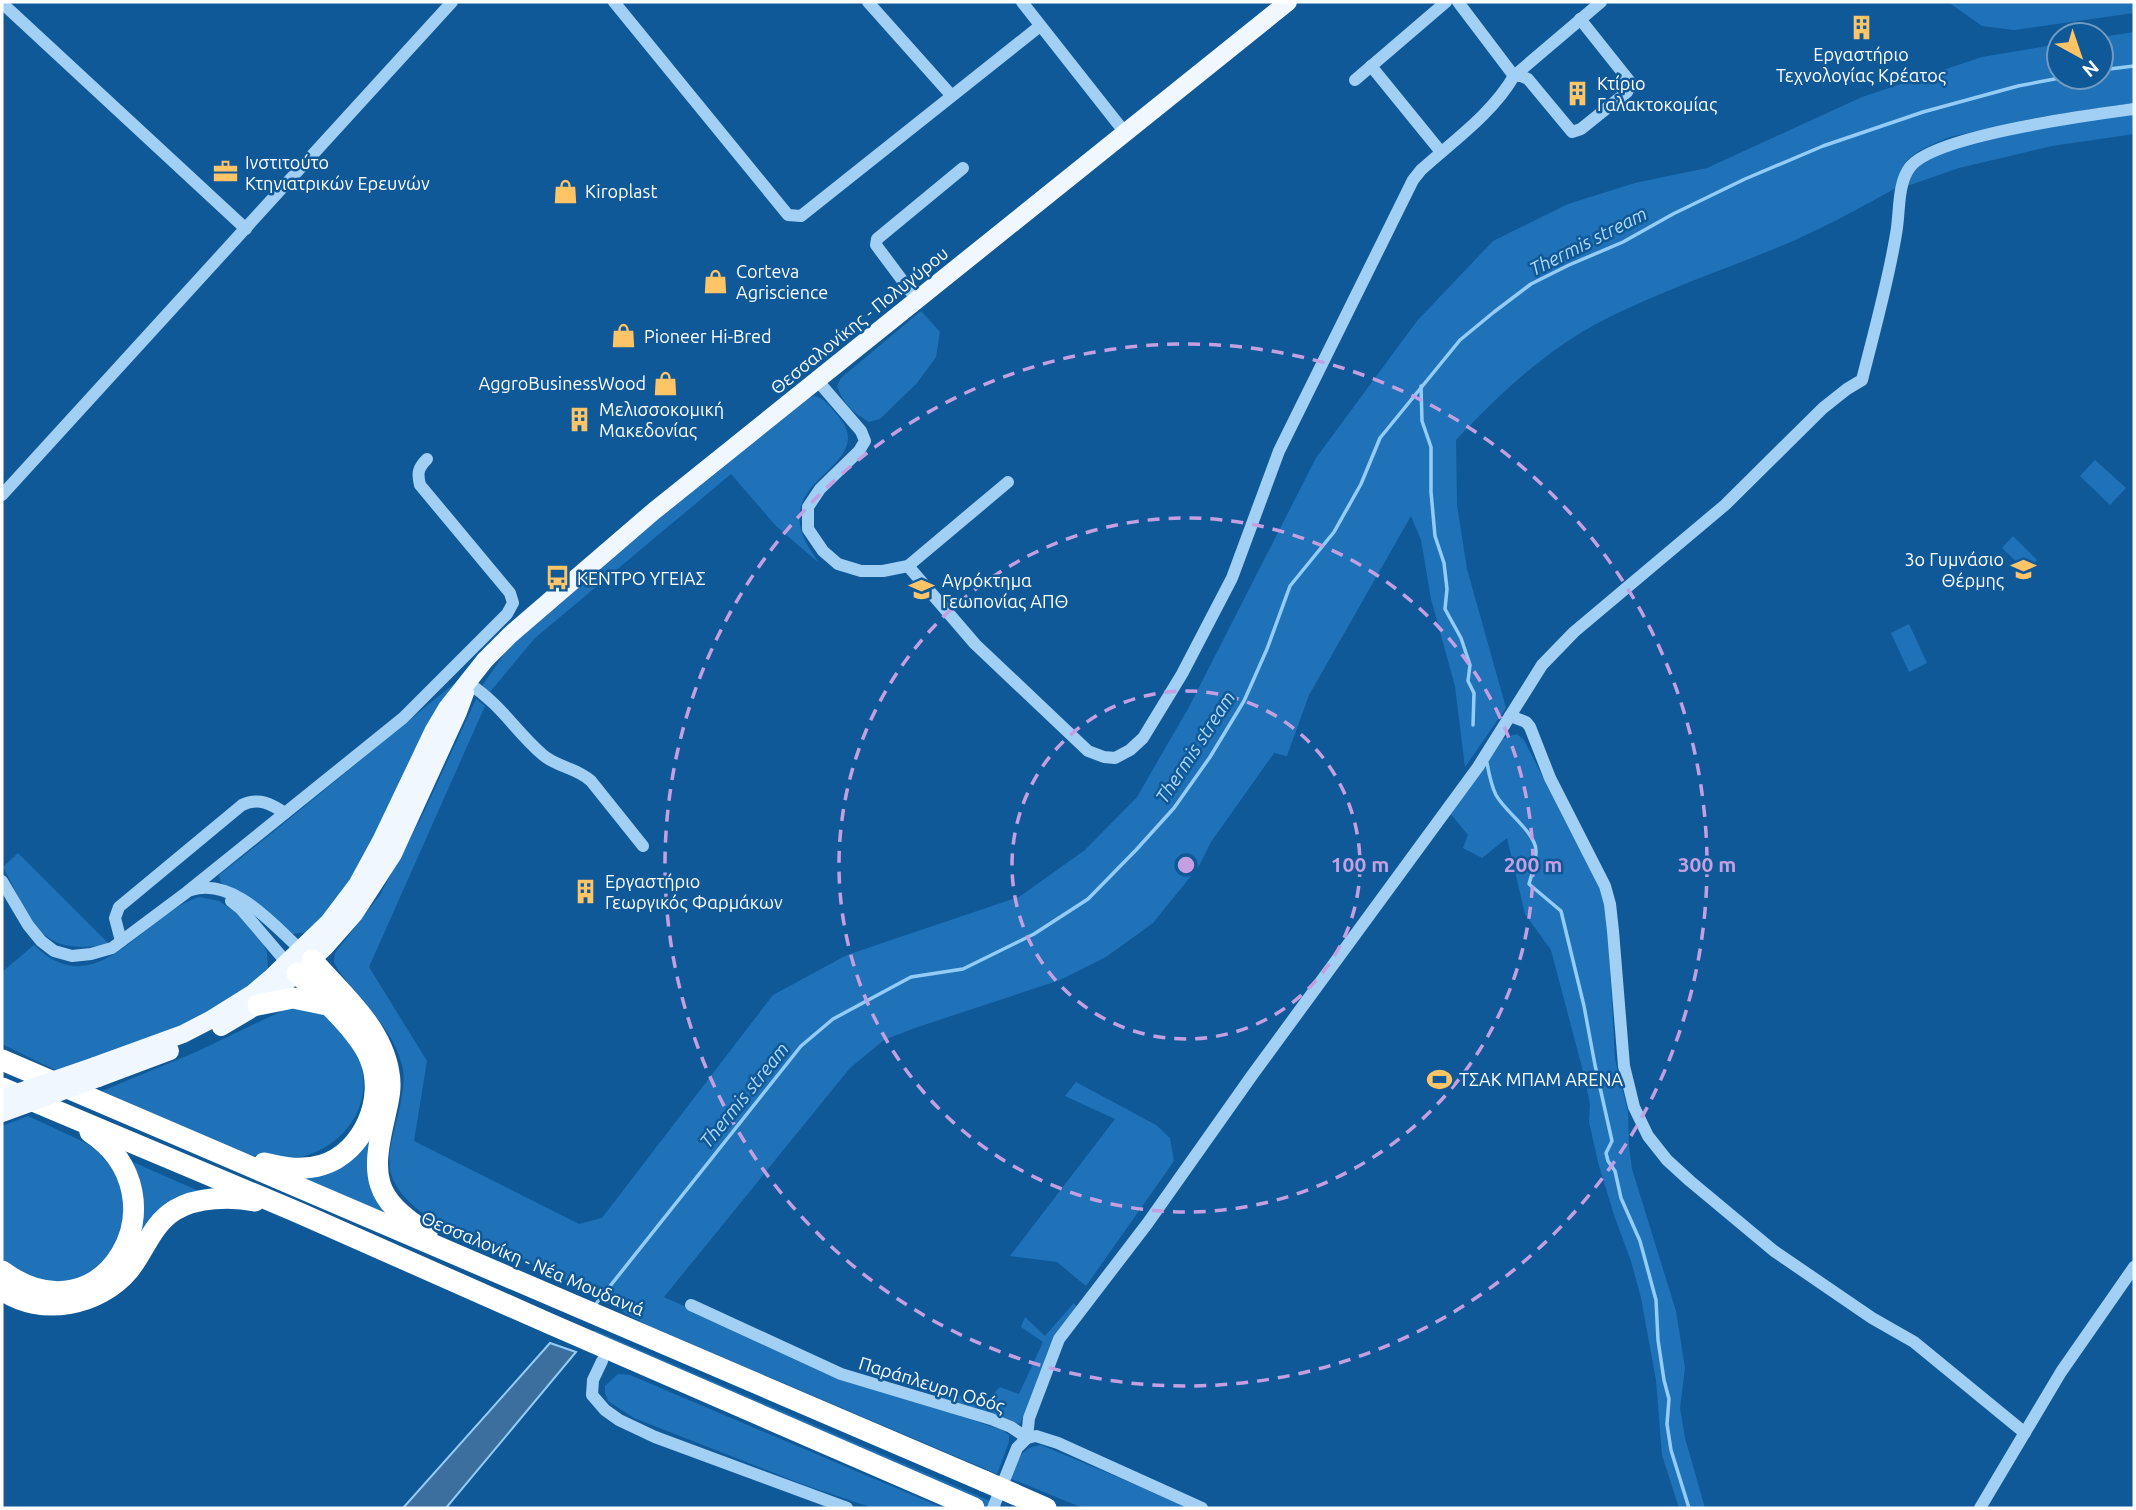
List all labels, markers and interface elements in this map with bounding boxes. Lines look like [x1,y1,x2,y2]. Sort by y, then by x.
building icon: Εργαστήριο Τεχνολογίας Κρέατος [1847,13,1875,41]
north arrow [2045,21,2115,91]
place label: Εργαστήριο Τεχνολογίας Κρέατος [1776,44,1946,86]
text: N [2078,56,2103,82]
place label: Κτίριο Γαλακτοκομίας [1597,73,1717,115]
building icon: Κτίριο Γαλακτοκομίας [1563,79,1591,107]
place label: Ινστιτούτο Κτηνιατρικών Ερευνών [245,152,430,193]
office icon: Ινστιτούτο Κτηνιατρικών Ερευνών [211,158,239,186]
shop icon: Kiroplast [551,177,579,205]
place label: Kiroplast [585,181,657,201]
water label: Thermis stream [1526,202,1650,280]
street label: Θεσσαλονίκης - Πολυγύρου [766,242,952,399]
place label: Corteva Agriscience [736,261,828,302]
shop icon: Corteva Agriscience [702,267,730,295]
shop icon: Pioneer Hi-Bred [610,322,638,350]
place label: Pioneer Hi-Bred [644,326,772,346]
shop icon: AggroBusinessWood [652,369,680,397]
place label: AggroBusinessWood [479,373,646,393]
place label: Μελισσοκομική Μακεδονίας [599,399,724,441]
building icon: Μελισσοκομική Μακεδονίας [565,405,593,433]
place label: 3ο Γυμνάσιο Θέρμης [1904,549,2004,591]
school or university icon: 3ο Γυμνάσιο Θέρμης [2010,555,2038,583]
bus stop icon: ΚΕΝΤΡΟ ΥΓΕΙΑΣ [543,564,571,592]
place label: ΚΕΝΤΡΟ ΥΓΕΙΑΣ [577,568,706,588]
place label: Αγρόκτημα Γεωπονίας ΑΠΘ [942,570,1068,612]
school or university icon: Αγρόκτημα Γεωπονίας ΑΠΘ [908,576,936,604]
water label: Thermis stream [1151,687,1239,807]
text: 100 m [1331,852,1389,876]
text: 200 m [1504,852,1562,876]
text: 300 m [1678,852,1736,876]
centre of rings [1174,853,1198,877]
place label: Εργαστήριο Γεωργικός Φαρμάκων [605,871,783,913]
building icon: Εργαστήριο Γεωργικός Φαρμάκων [571,877,599,905]
water label: Thermis stream [695,1038,793,1152]
sports icon: ΤΣΑΚ ΜΠΑΜ ARENA [1425,1065,1453,1093]
place label: ΤΣΑΚ ΜΠΑΜ ARENA [1459,1069,1623,1089]
street label: Θεσσαλονίκη - Νέα Μουδανιά [418,1207,648,1319]
street label: Παράπλευρη Οδός [856,1352,1007,1417]

